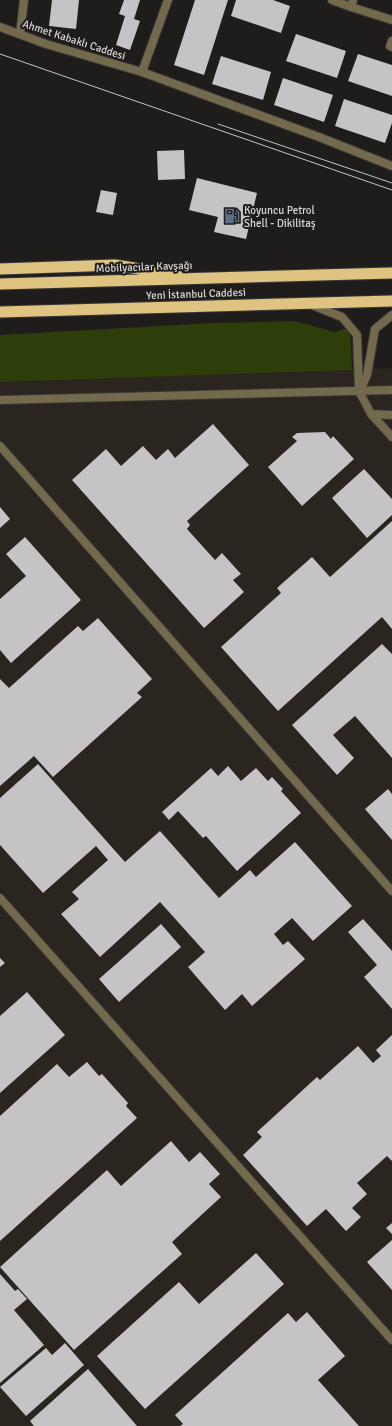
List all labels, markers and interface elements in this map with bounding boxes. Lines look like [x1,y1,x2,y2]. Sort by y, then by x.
street label: Ahmet Kabaklı Caddesi [21,17,127,63]
place label: Koyuncu Petrol Shell - Dikilitaş [244,204,316,230]
fuel station icon: Koyuncu Petrol Shell - Dikilitaş [223,207,241,225]
street label: Mobilyacılar Kavşağı [95,259,193,275]
street label: Yeni İstanbul Caddesi [146,285,246,302]

